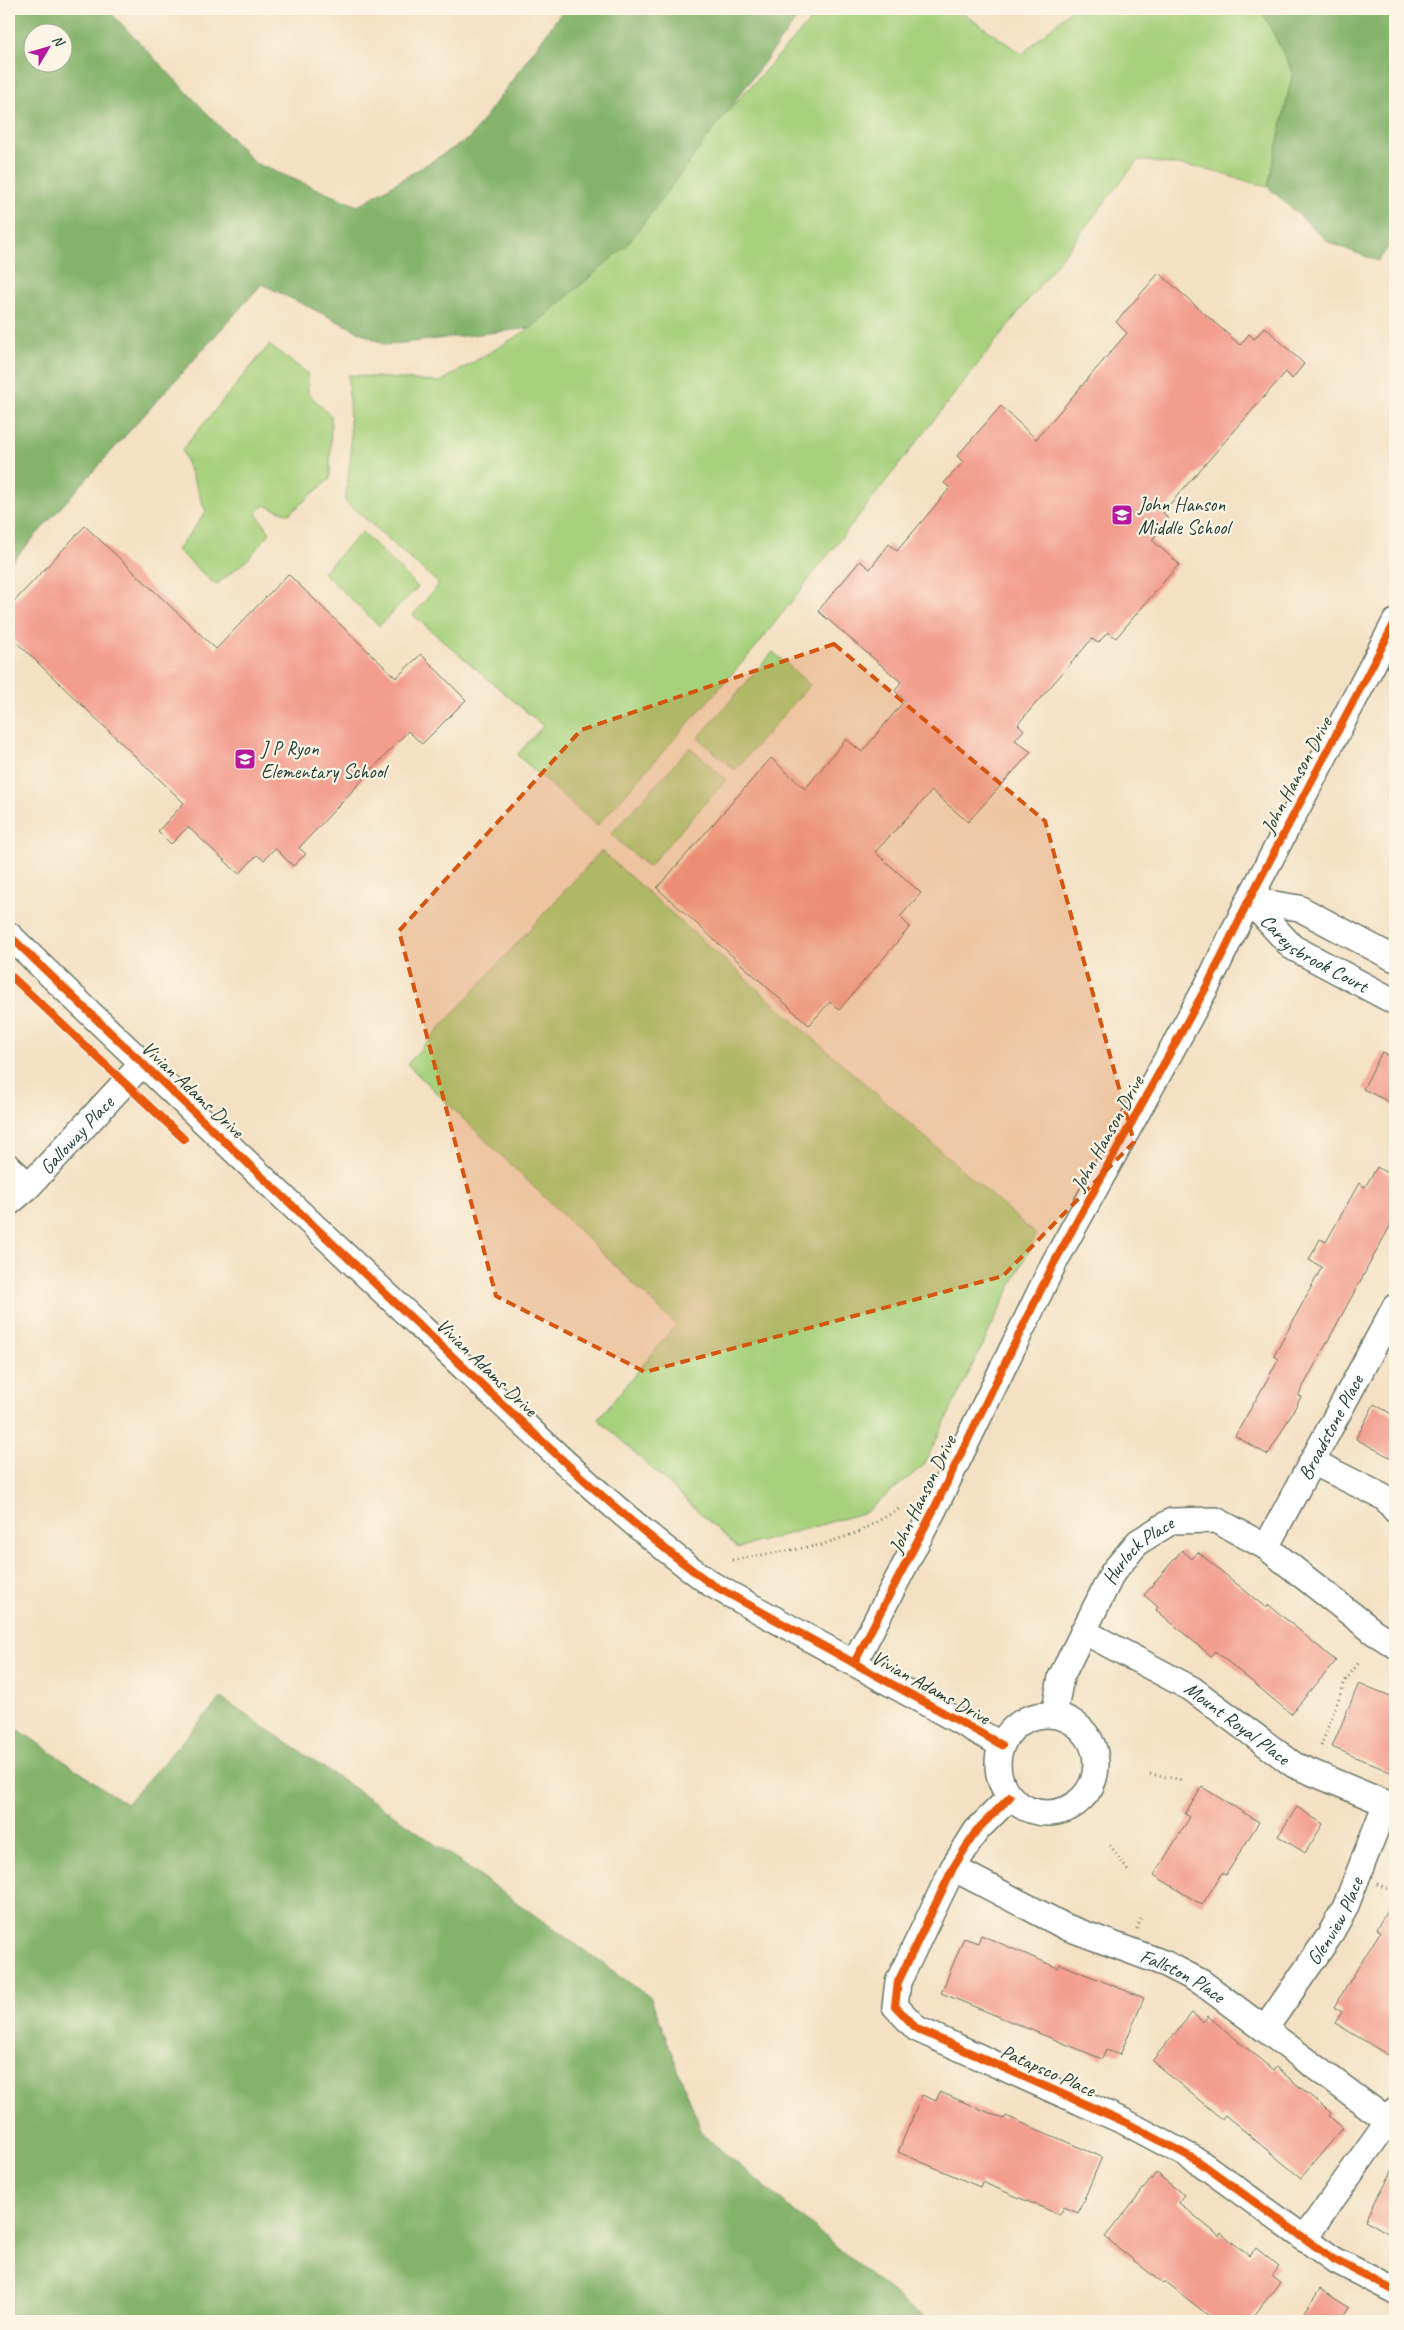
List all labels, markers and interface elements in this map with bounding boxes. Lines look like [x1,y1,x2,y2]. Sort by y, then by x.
north arrow [22,22,72,72]
text: N [48,32,69,51]
place label: John Hanson Middle School [1137,492,1233,540]
school or university icon: John Hanson Middle School [1110,503,1134,527]
street label: John Hanson Drive [1255,712,1338,838]
place label: J P Ryon Elementary School [260,736,389,784]
school or university icon: J P Ryon Elementary School [233,747,257,771]
street label: Careysbrook Court [1255,909,1374,999]
street label: Vivian Adams Drive [136,1035,250,1144]
street label: John Hanson Drive [1065,1070,1150,1196]
street label: Galloway Place [34,1090,120,1180]
street label: Vivian Adams Drive [431,1313,544,1423]
street label: Broadstone Place [1292,1369,1370,1484]
street label: John Hanson Drive [883,1430,962,1558]
street label: Hurlock Place [1097,1510,1180,1589]
street label: Vivian Adams Drive [867,1645,996,1731]
street label: Mount Royal Place [1179,1676,1296,1771]
street label: Glenview Place [1301,1872,1369,1970]
street label: Fallston Place [1137,1944,1231,2009]
street label: Patapsco Place [997,2039,1100,2103]

